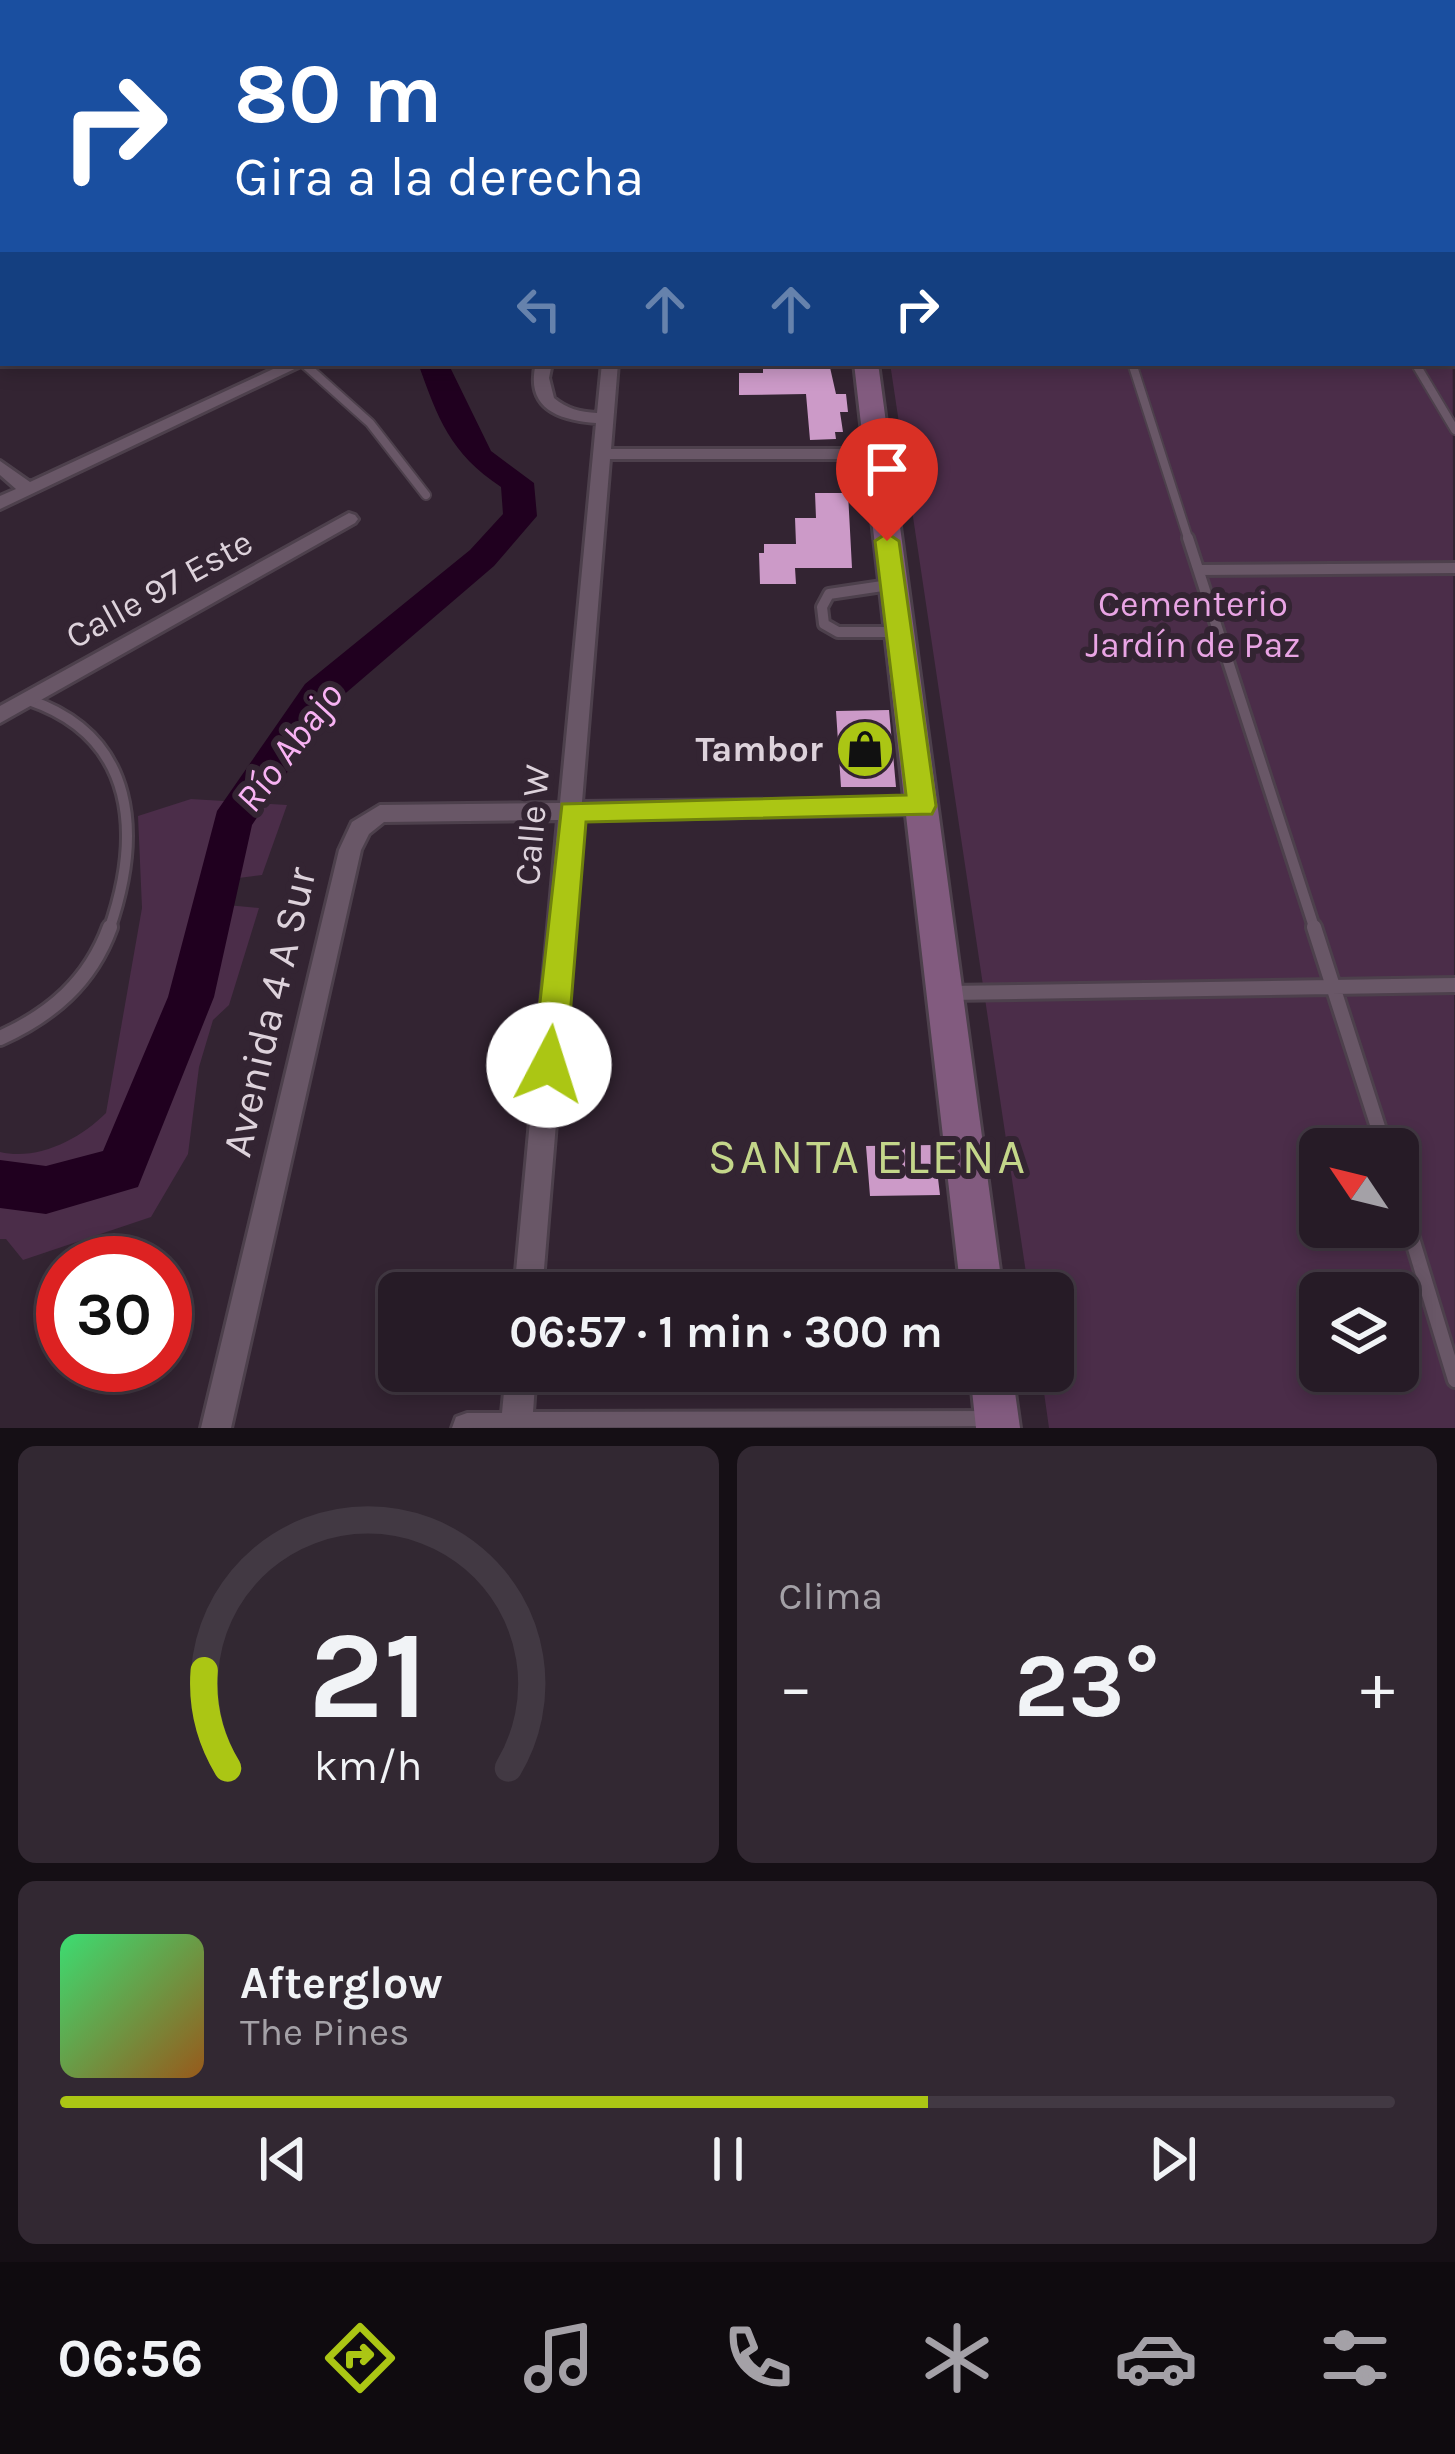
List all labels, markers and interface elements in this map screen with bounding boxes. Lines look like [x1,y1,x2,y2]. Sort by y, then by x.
text: 80 m [234,45,442,143]
icon: right [36,48,192,204]
text: Gira a la derecha [234,145,644,209]
icon: left [506,276,572,342]
icon: ahead [632,276,698,342]
icon: ahead [758,276,824,342]
icon: right [884,276,950,342]
pin [836,418,938,541]
icon: arrive [854,436,920,502]
street label: Calle 97 Este [58,521,260,657]
park label: Cementerio Jardín de Paz [1086,583,1300,666]
water label: Río Abajo [225,673,353,821]
shop icon: Tambor [834,718,896,780]
place label: Tambor [695,728,823,770]
street label: Calle W [506,763,558,887]
street label: Avenida 4 A Sur [211,862,327,1161]
position arrow [486,1002,612,1128]
north arrow [1299,1128,1419,1248]
map controls [1299,1128,1419,1392]
district label: SANTA ELENA [708,1129,1028,1185]
speed limit sign: 30 [36,1236,192,1392]
button: layers [1299,1272,1419,1392]
text: 06:57 · 1 min · 300 m [509,1306,943,1358]
text: Clima [779,1573,883,1619]
text: 21 [308,1603,428,1748]
text: 23° [1014,1633,1159,1739]
text: − [779,1648,813,1726]
text: + [1360,1648,1395,1726]
text: km/h [314,1740,423,1790]
text: Afterglow [240,1957,443,2009]
text: The Pines [240,2009,410,2055]
icon: previous [250,2126,316,2192]
icon: pause [695,2126,761,2192]
icon: next [1140,2126,1206,2192]
icon: directions [318,2316,402,2400]
icon: music [517,2316,601,2400]
icon: phone [716,2316,800,2400]
icon: climate [915,2316,999,2400]
icon: car [1114,2316,1198,2400]
icon: filters [1313,2316,1397,2400]
text: 06:56 [58,2326,203,2390]

